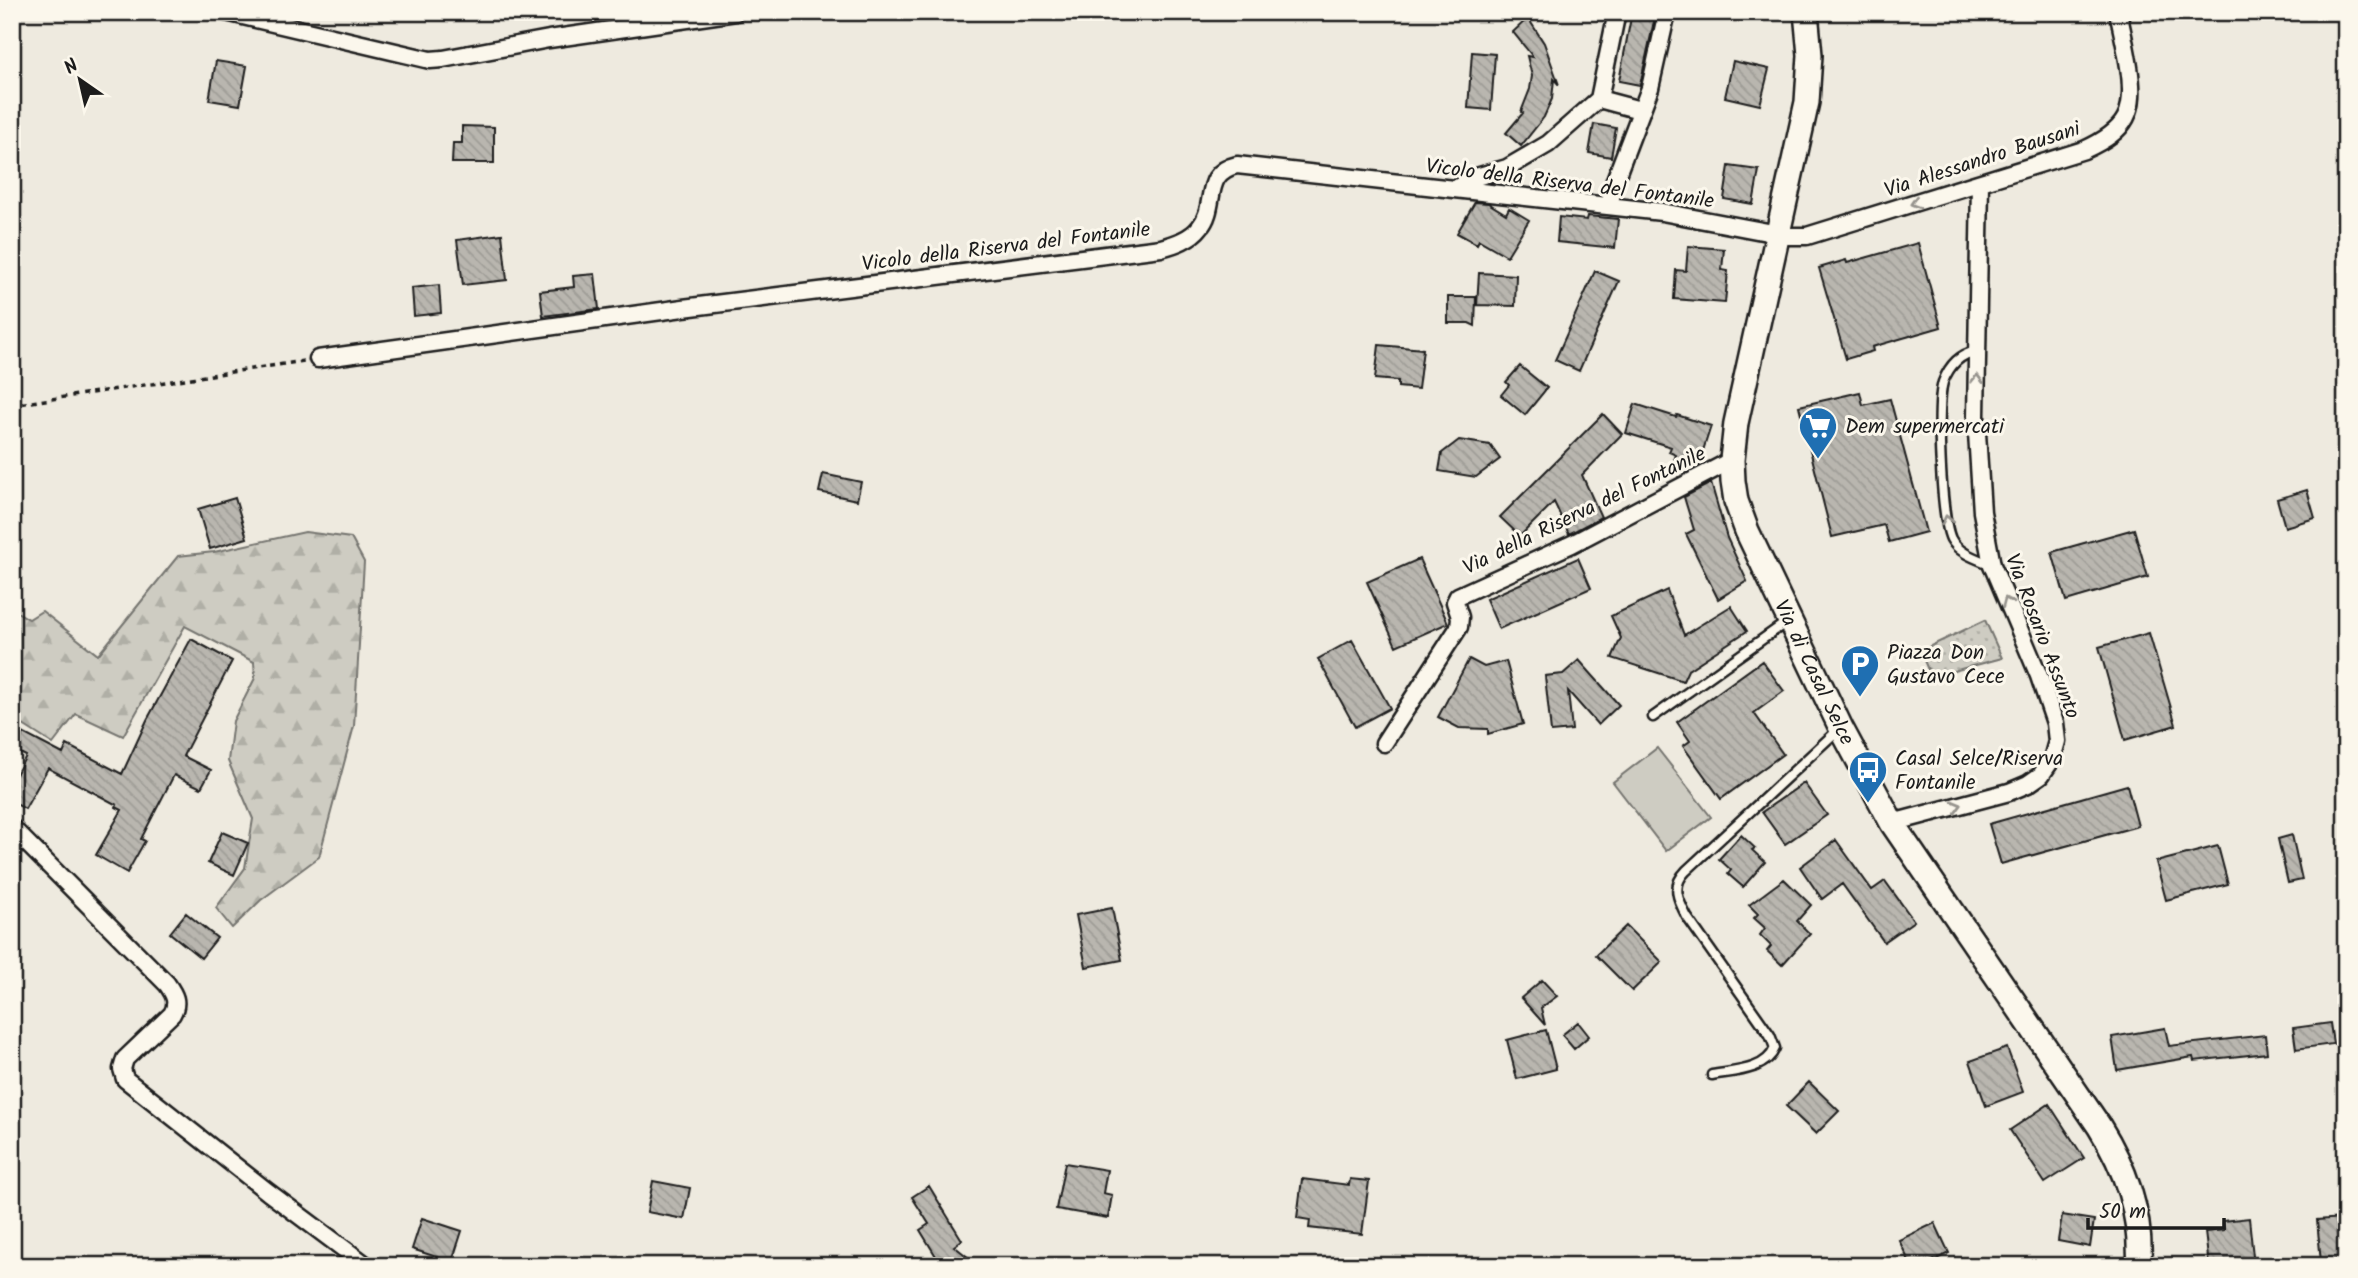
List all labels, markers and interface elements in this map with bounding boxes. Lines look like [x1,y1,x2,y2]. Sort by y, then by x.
north arrow [46,46,116,116]
text: N [58,52,85,83]
street label: Via Alessandro Bausani [1880,113,2086,208]
street label: Vicolo della Riserva del Fontanile [1424,150,1716,219]
one-way arrow [1909,195,1921,210]
street label: Vicolo della Riserva del Fontanile [860,213,1153,282]
one-way arrow [1969,373,1985,383]
supermarket icon: Dem supermercati [1797,405,1839,460]
place label: Dem supermercati [1845,411,2005,444]
street label: Via della Riserva del Fontanile [1458,438,1712,585]
one-way arrow [1940,514,1955,526]
street label: Via Rosario Assunto [1995,549,2088,724]
street label: Via di Casal Selce [1764,595,1863,752]
one-way arrow [2002,597,2016,609]
place label: Piazza Don Gustavo Cece [1887,637,2005,694]
parking icon: Piazza Don Gustavo Cece [1839,643,1881,698]
place label: Casal Selce/Riserva Fontanile [1895,743,2063,800]
bus stop icon: Casal Selce/Riserva Fontanile [1847,749,1889,804]
one-way arrow [1951,799,1963,814]
scale bar [2088,1187,2225,1231]
text: 50 m [2099,1196,2146,1229]

